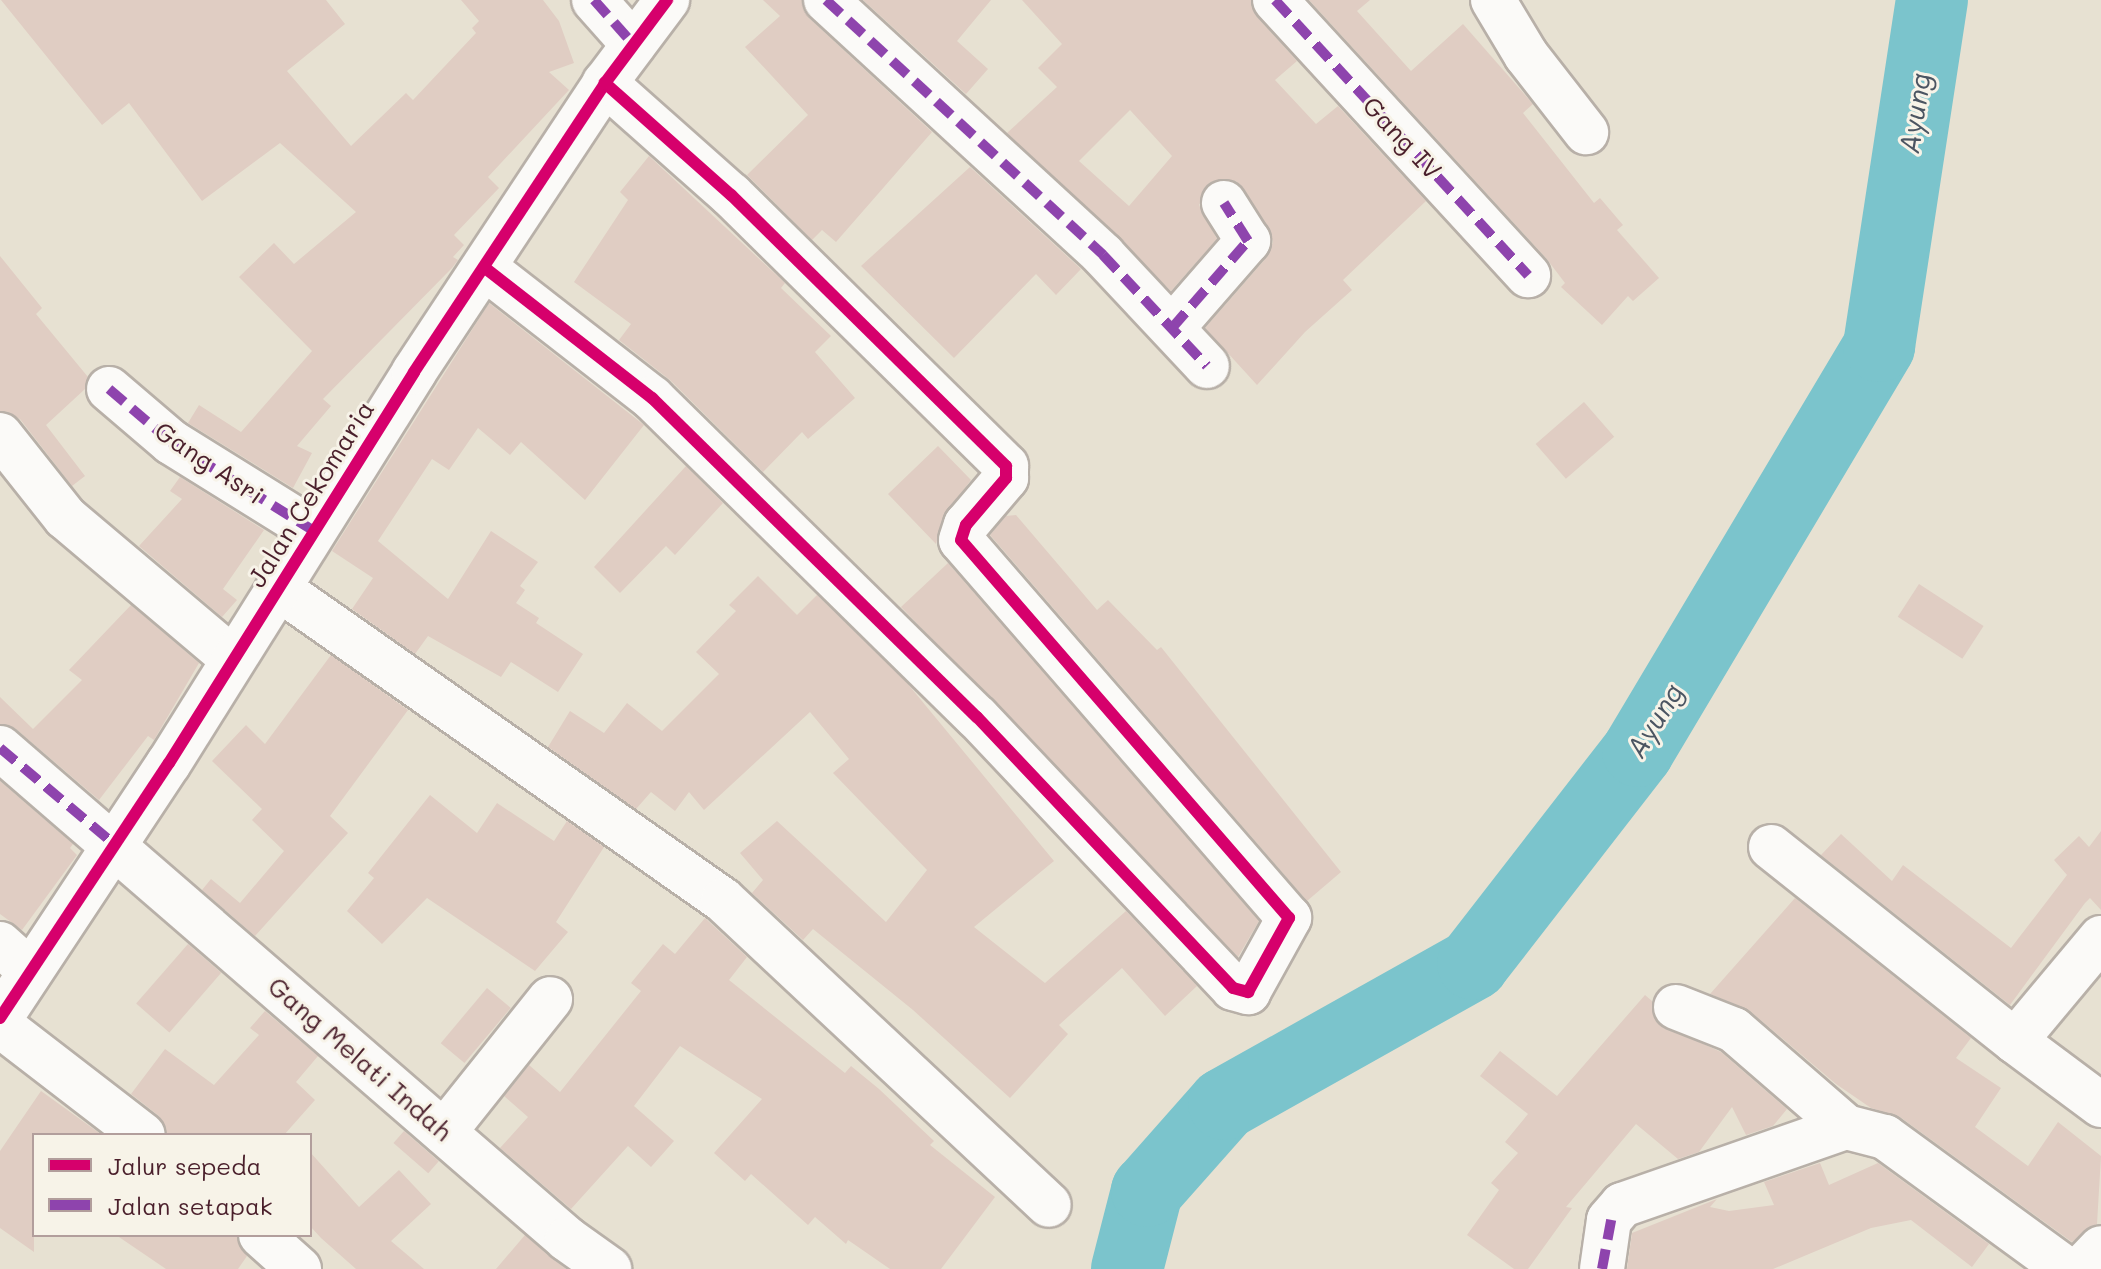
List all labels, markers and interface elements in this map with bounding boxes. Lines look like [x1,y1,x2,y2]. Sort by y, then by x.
water label: Ayung [1891,70,1937,156]
street label: Gang IV [1356,90,1448,186]
street label: Jalan Cekomaria [241,395,381,593]
street label: Gang Asri [149,415,269,511]
water label: Ayung [1618,677,1690,763]
street label: Gang Melati Indah [262,971,458,1147]
legend [32,1133,312,1237]
text: Jalur sepeda [108,1150,261,1181]
text: Jalan setapak [108,1190,273,1221]

